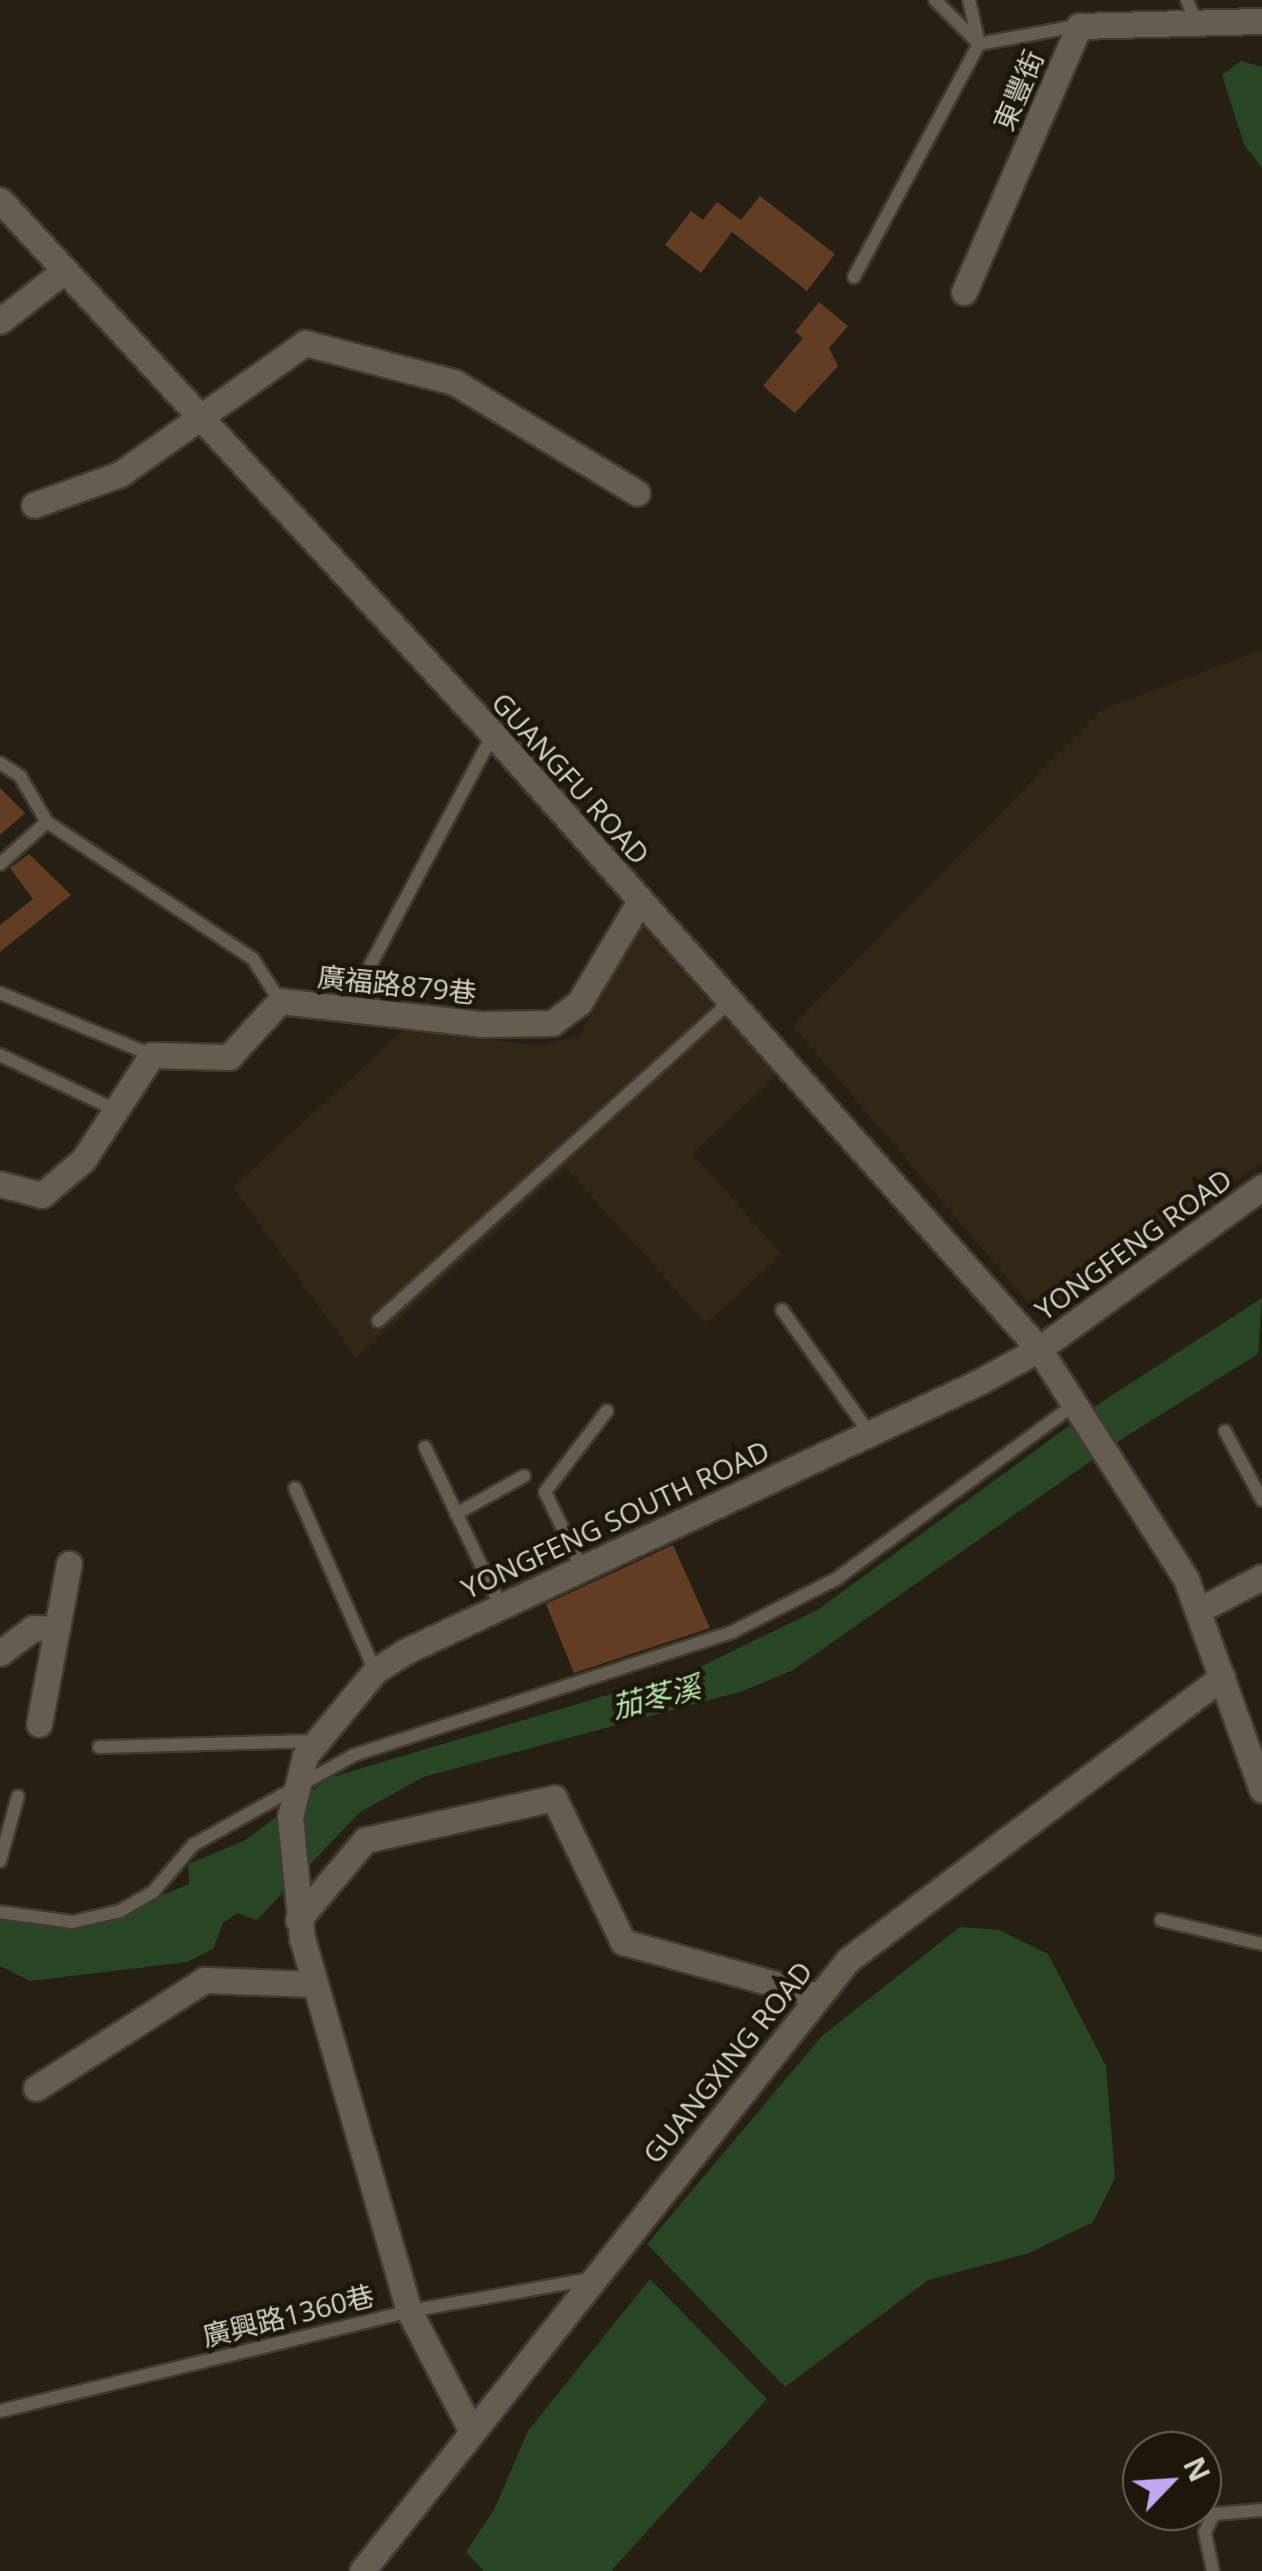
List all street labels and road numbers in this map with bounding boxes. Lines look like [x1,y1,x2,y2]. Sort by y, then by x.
street label: 東豐街 [986,45,1050,135]
street label: GUANGFU ROAD [485,685,657,871]
street label: 廣福路879巷 [316,959,478,1009]
street label: YONGFENG ROAD [1028,1161,1238,1327]
street label: YONGFENG SOUTH ROAD [456,1433,774,1605]
street label: GUANGXING ROAD [635,1954,819,2170]
street label: 廣興路1360巷 [199,2277,377,2353]

